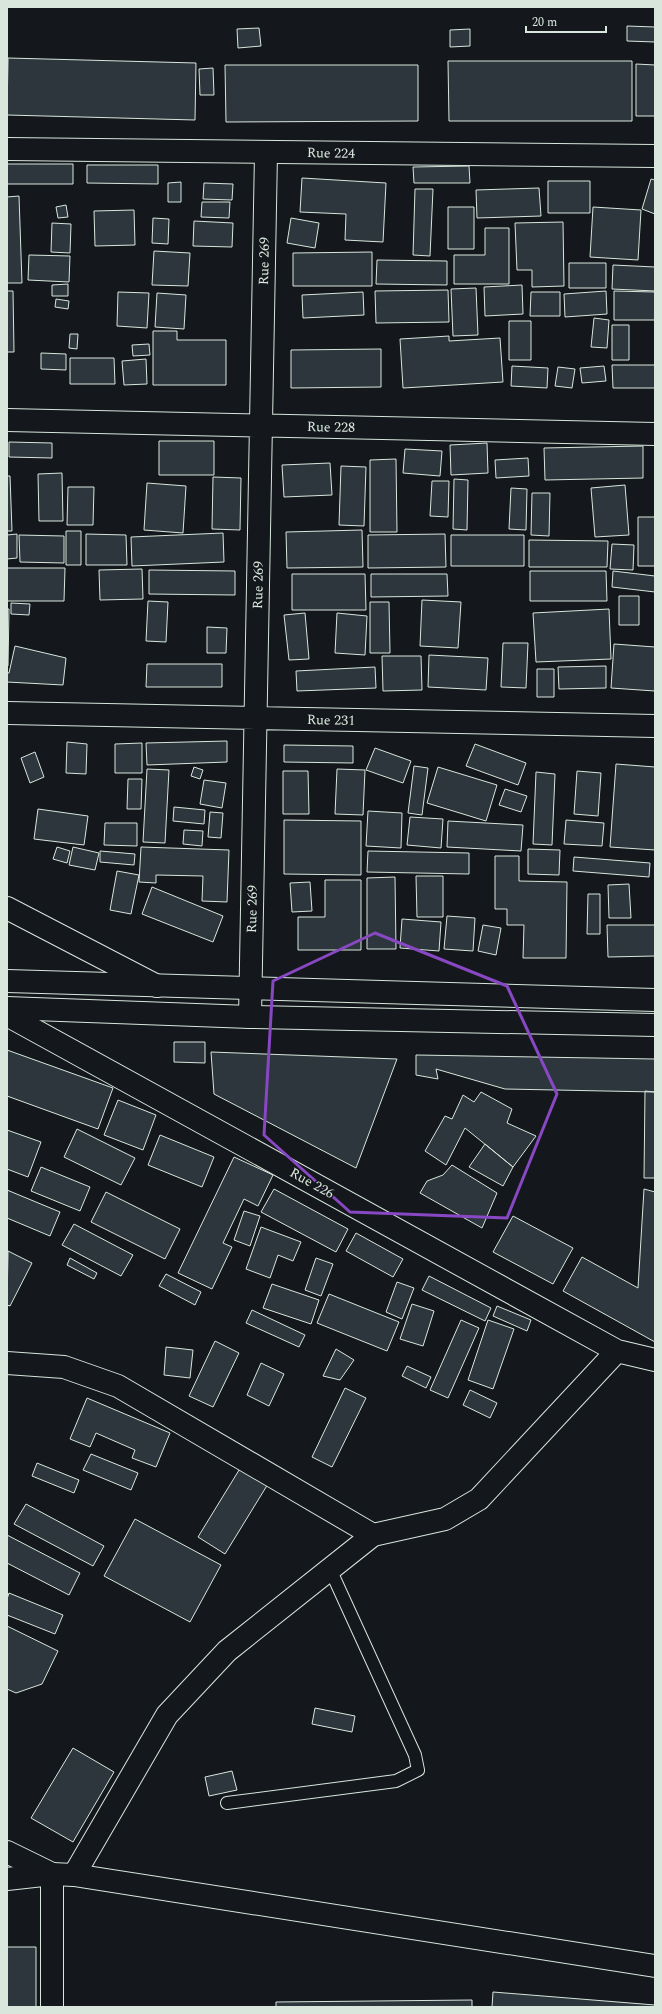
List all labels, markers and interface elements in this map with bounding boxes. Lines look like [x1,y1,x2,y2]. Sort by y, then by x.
scale bar [526,8,606,34]
text: 20 m [532,13,557,32]
street label: Rue 224 [307,142,355,164]
street label: Rue 269 [253,237,275,285]
street label: Rue 228 [307,416,355,438]
street label: Rue 269 [247,561,269,609]
street label: Rue 231 [307,709,355,731]
street label: Rue 269 [241,885,263,933]
street label: Rue 226 [286,1162,338,1204]

